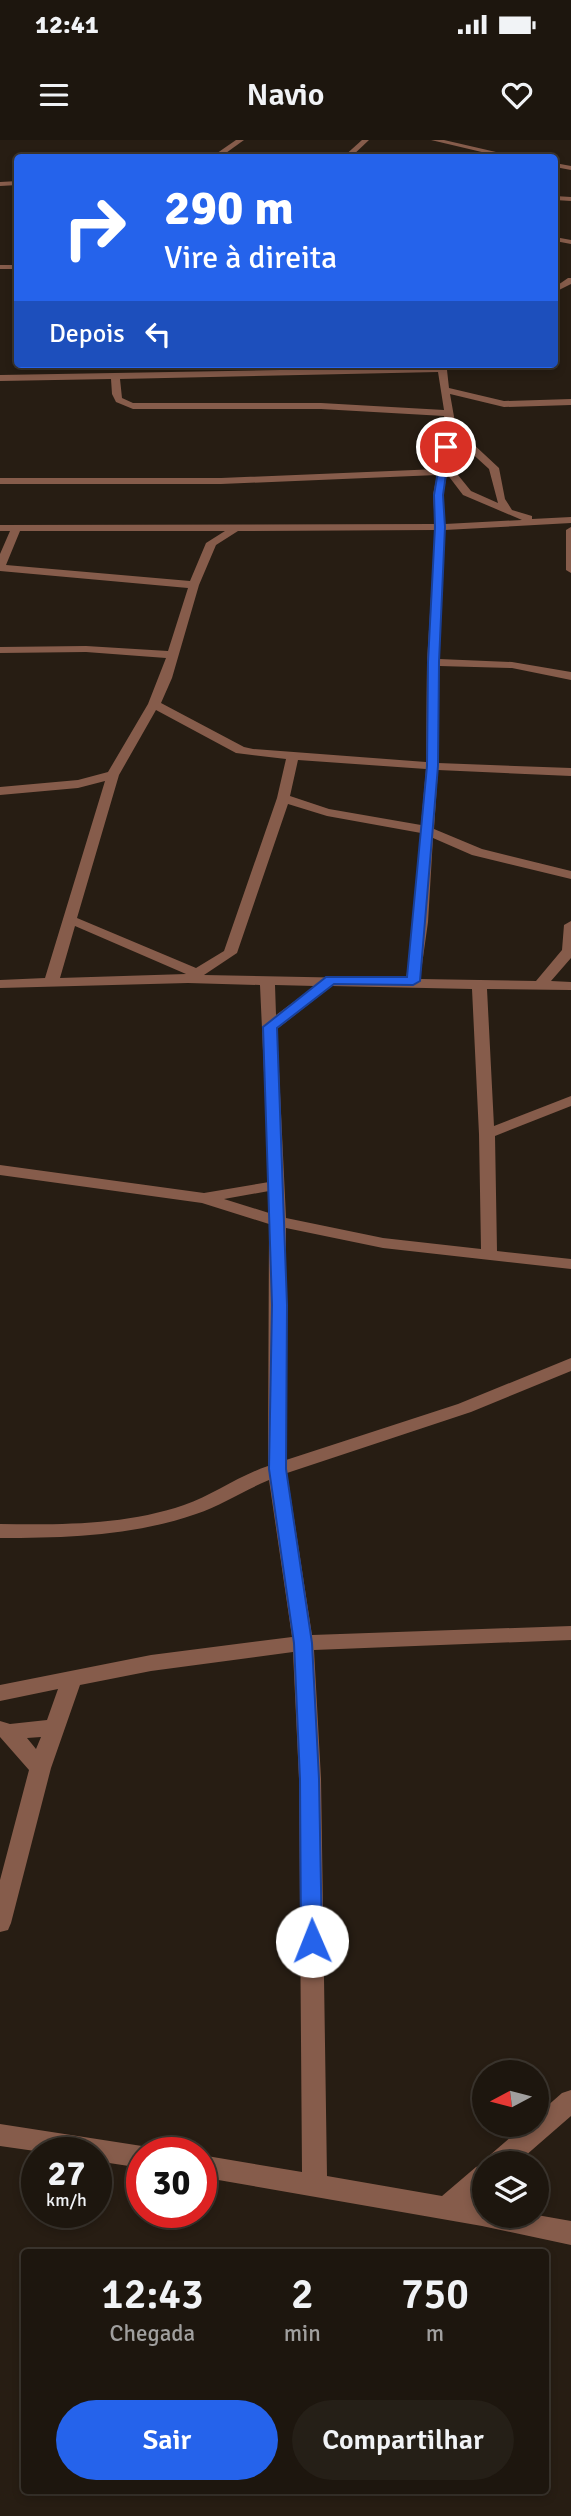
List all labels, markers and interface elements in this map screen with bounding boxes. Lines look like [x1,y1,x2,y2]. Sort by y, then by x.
text: 12:41 [35,9,99,41]
text: Navio [246,75,325,114]
icon: menu [35,76,73,114]
icon: heart [498,76,536,114]
text: 290 m [164,178,294,238]
icon: right [49,182,140,273]
text: Vire à direita [164,238,337,277]
icon: left [139,315,177,353]
text: Depois [49,318,125,350]
pin [416,417,476,477]
icon: arrive [427,428,465,466]
position arrow [275,1904,349,1978]
north arrow [472,2060,550,2137]
map controls [472,2060,549,2228]
speed limit sign: 30 [126,2137,217,2228]
button: layers [472,2151,549,2228]
text: 27 [48,2152,85,2195]
text: km/h [46,2189,87,2211]
text: 12:43 [101,2269,204,2320]
text: 2 [291,2269,314,2320]
text: 750 [401,2269,469,2320]
text: Chegada [110,2319,195,2348]
text: min [284,2319,321,2348]
text: m [426,2319,444,2348]
button: Sair [56,2400,278,2480]
button: Compartilhar [292,2400,514,2480]

